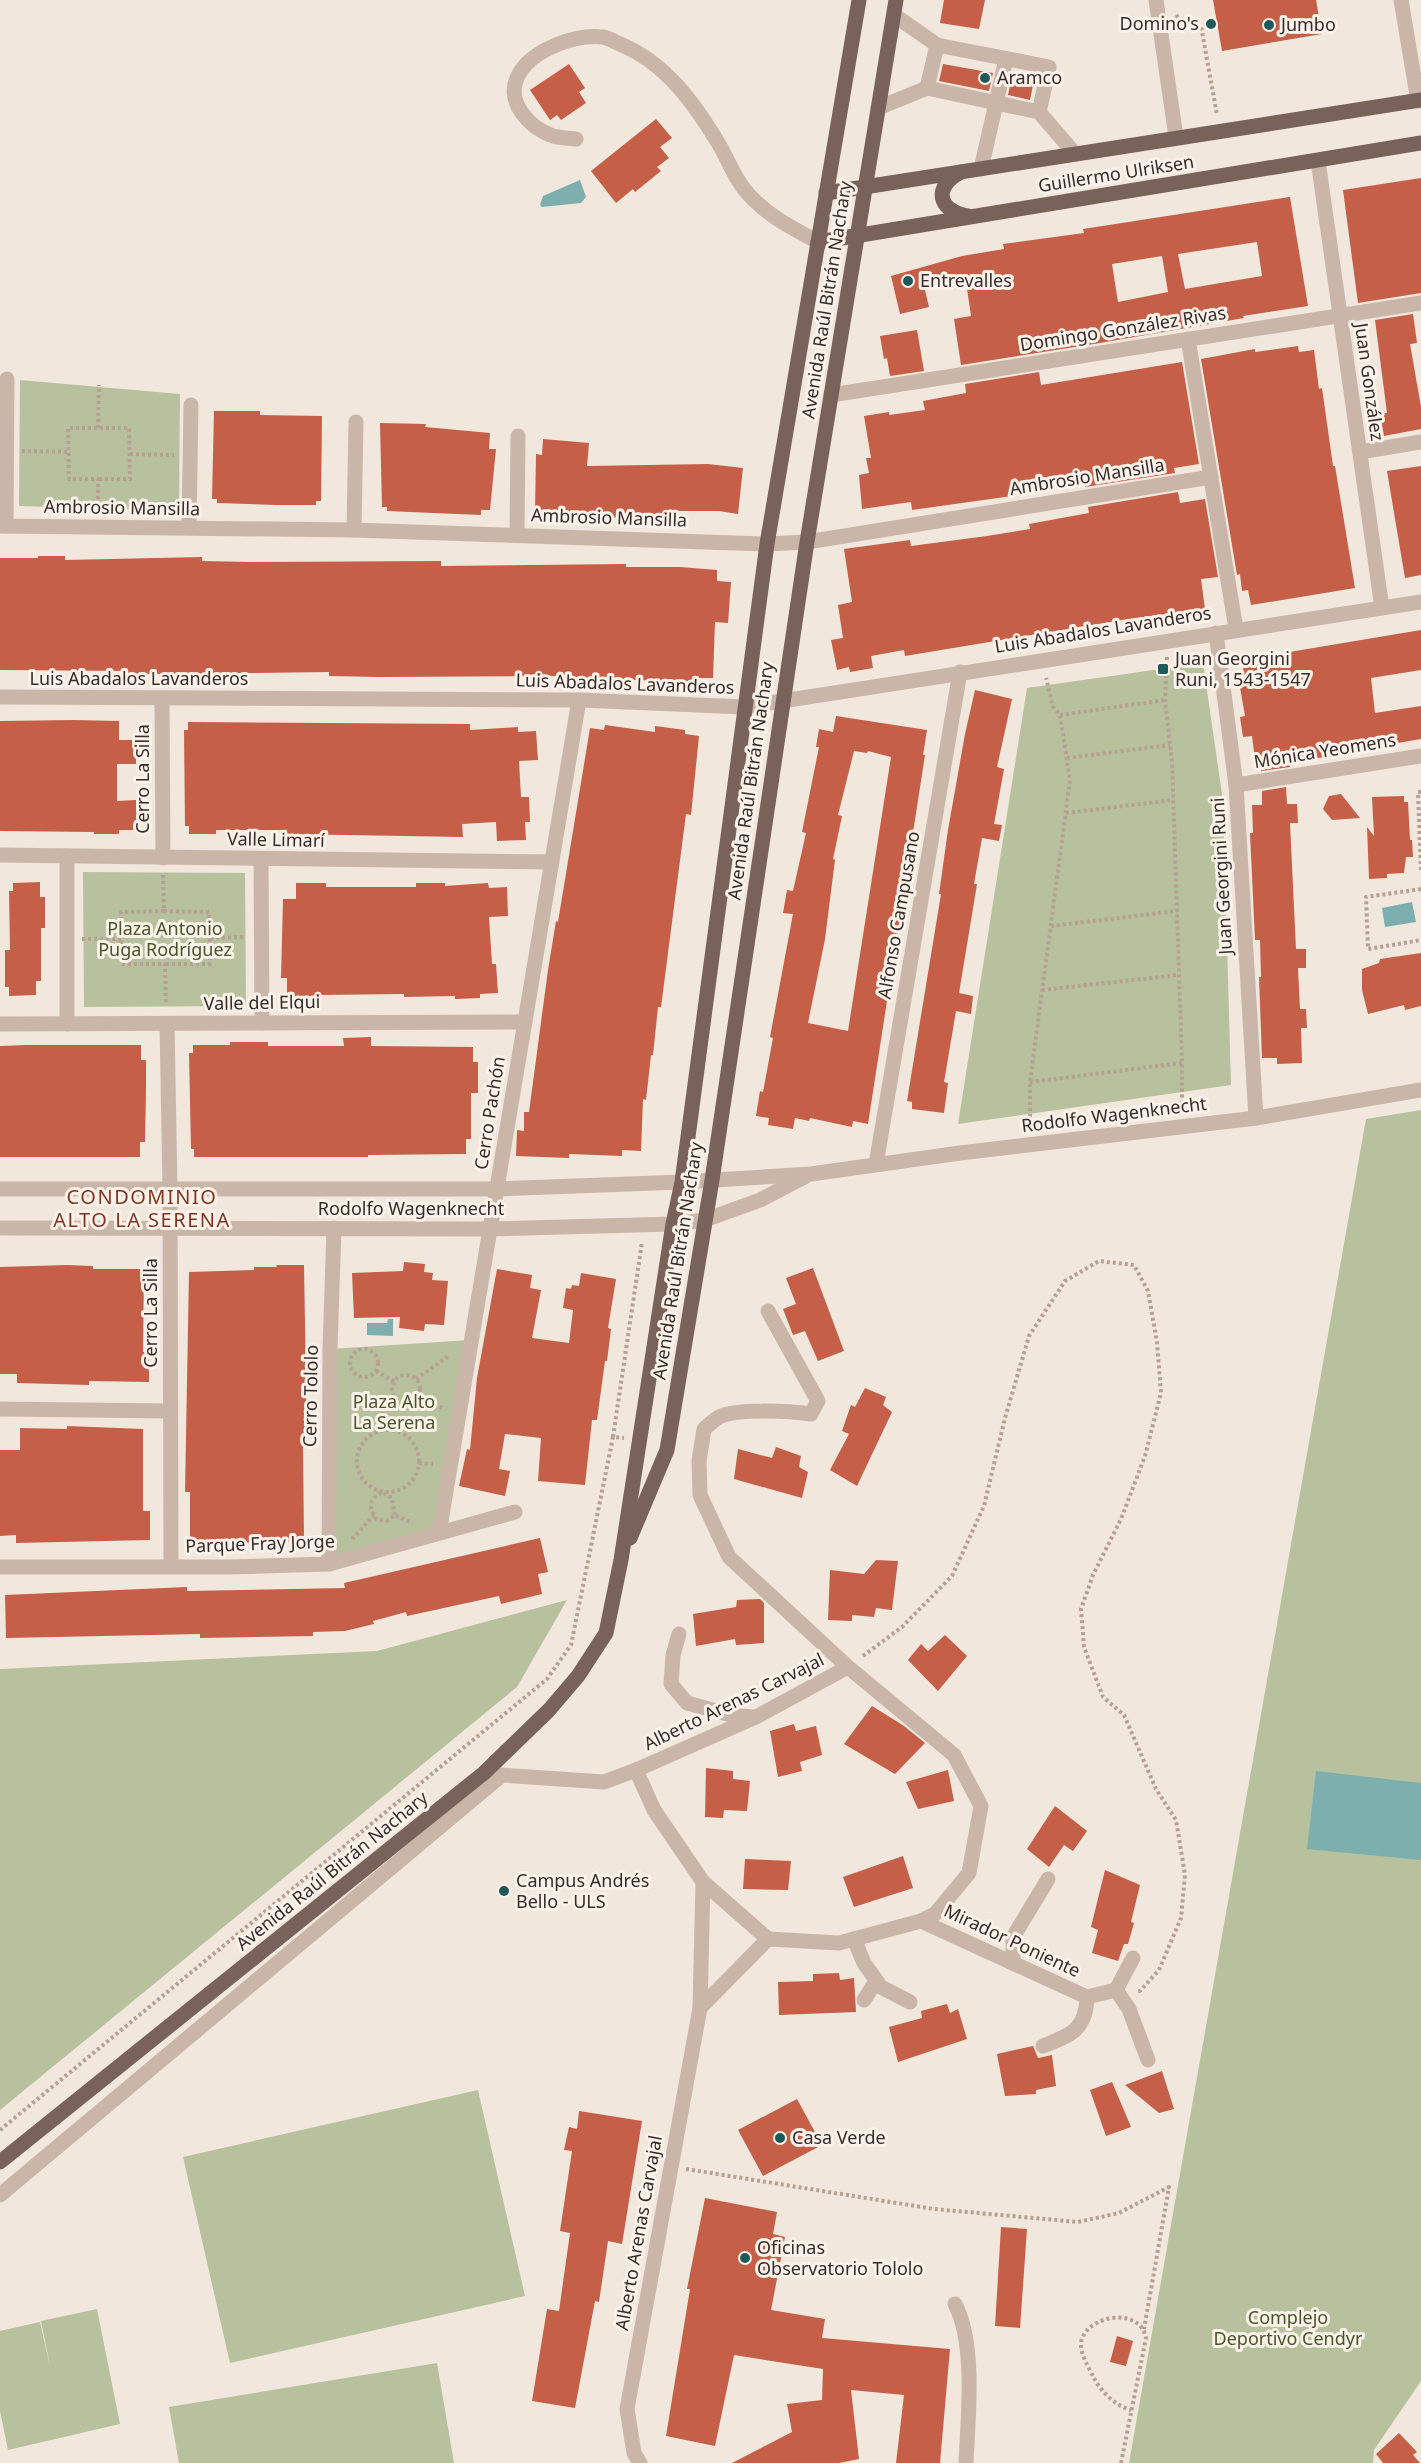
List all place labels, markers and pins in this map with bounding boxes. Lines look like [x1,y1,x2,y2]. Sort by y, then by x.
place label: Domino's [1120,11,1199,35]
place label: Jumbo [1279,12,1336,36]
marker: Domino's [1204,17,1218,31]
marker: Jumbo [1262,18,1276,32]
place label: Aramco [997,65,1062,89]
marker: Aramco [978,71,992,85]
place label: Entrevalles [920,268,1012,292]
marker: Entrevalles [901,274,915,288]
place label: Juan Georgini Runi, 1543-1547 [1173,646,1311,691]
marker: Juan Georgini Runi, 1543-1547 [1156,662,1170,676]
place label: Campus Andrés Bello - ULS [516,1868,649,1913]
marker: Campus Andrés Bello - ULS [497,1884,511,1898]
place label: Casa Verde [792,2125,886,2149]
marker: Casa Verde [773,2131,787,2145]
place label: Oficinas Observatorio Tololo [757,2235,923,2280]
marker: Oficinas Observatorio Tololo [738,2251,752,2265]

